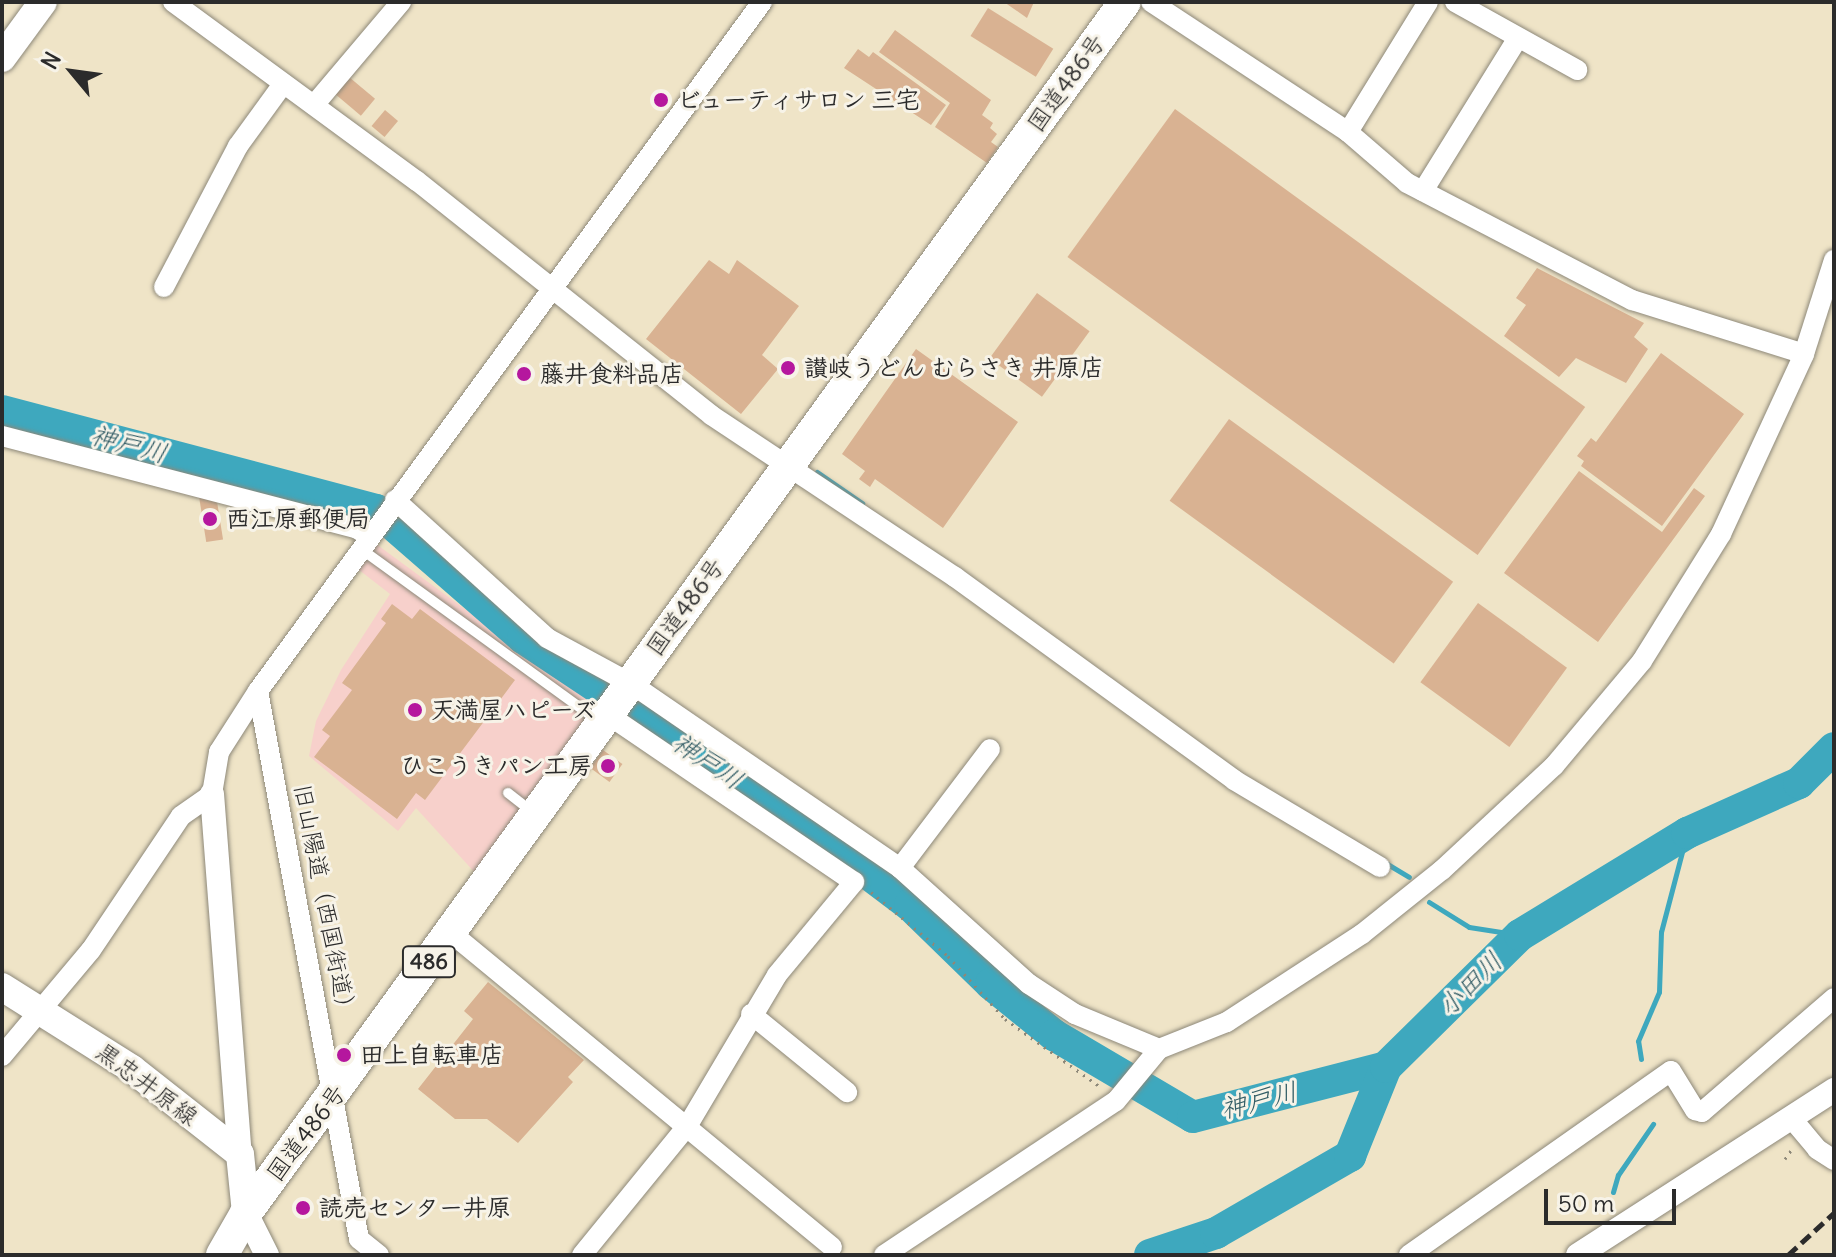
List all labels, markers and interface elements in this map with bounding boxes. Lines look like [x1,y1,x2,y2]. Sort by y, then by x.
street label: 国道486号 [1021,29,1111,137]
north arrow [32,32,112,112]
text: N [35,47,67,74]
place label: ビューティサロン 三宅 [677,86,922,114]
marker: ビューティサロン 三宅 [652,91,670,109]
place label: 讃岐うどん むらさき 井原店 [804,354,1103,382]
marker: 讃岐うどん むらさき 井原店 [779,359,797,377]
place label: 藤井食料品店 [540,360,684,388]
marker: 藤井食料品店 [515,365,533,383]
water label: 神戸川 [87,419,171,469]
place label: 西江原郵便局 [226,505,370,533]
marker: 西江原郵便局 [201,510,219,528]
street label: 国道486号 [640,553,730,661]
place label: 天満屋ハピーズ [431,696,598,724]
marker: 天満屋ハピーズ [406,701,424,719]
water label: 神戸川 [667,726,749,796]
place label: ひこうきパン工房 [400,752,592,780]
marker: ひこうきパン工房 [599,757,617,775]
street label: 旧山陽道（西国街道） [288,781,362,1023]
road number: 486 [401,944,457,980]
water label: 小田川 [1431,945,1509,1023]
street label: 黒忠井原線 [90,1036,204,1132]
place label: 田上自転車店 [360,1041,504,1069]
marker: 田上自転車店 [335,1046,353,1064]
water label: 神戸川 [1217,1075,1301,1125]
street label: 国道486号 [260,1079,352,1187]
scale bar [1548,1173,1680,1223]
text: 50 m [1558,1188,1614,1218]
place label: 読売センター井原 [319,1194,511,1222]
marker: 読売センター井原 [294,1199,312,1217]

